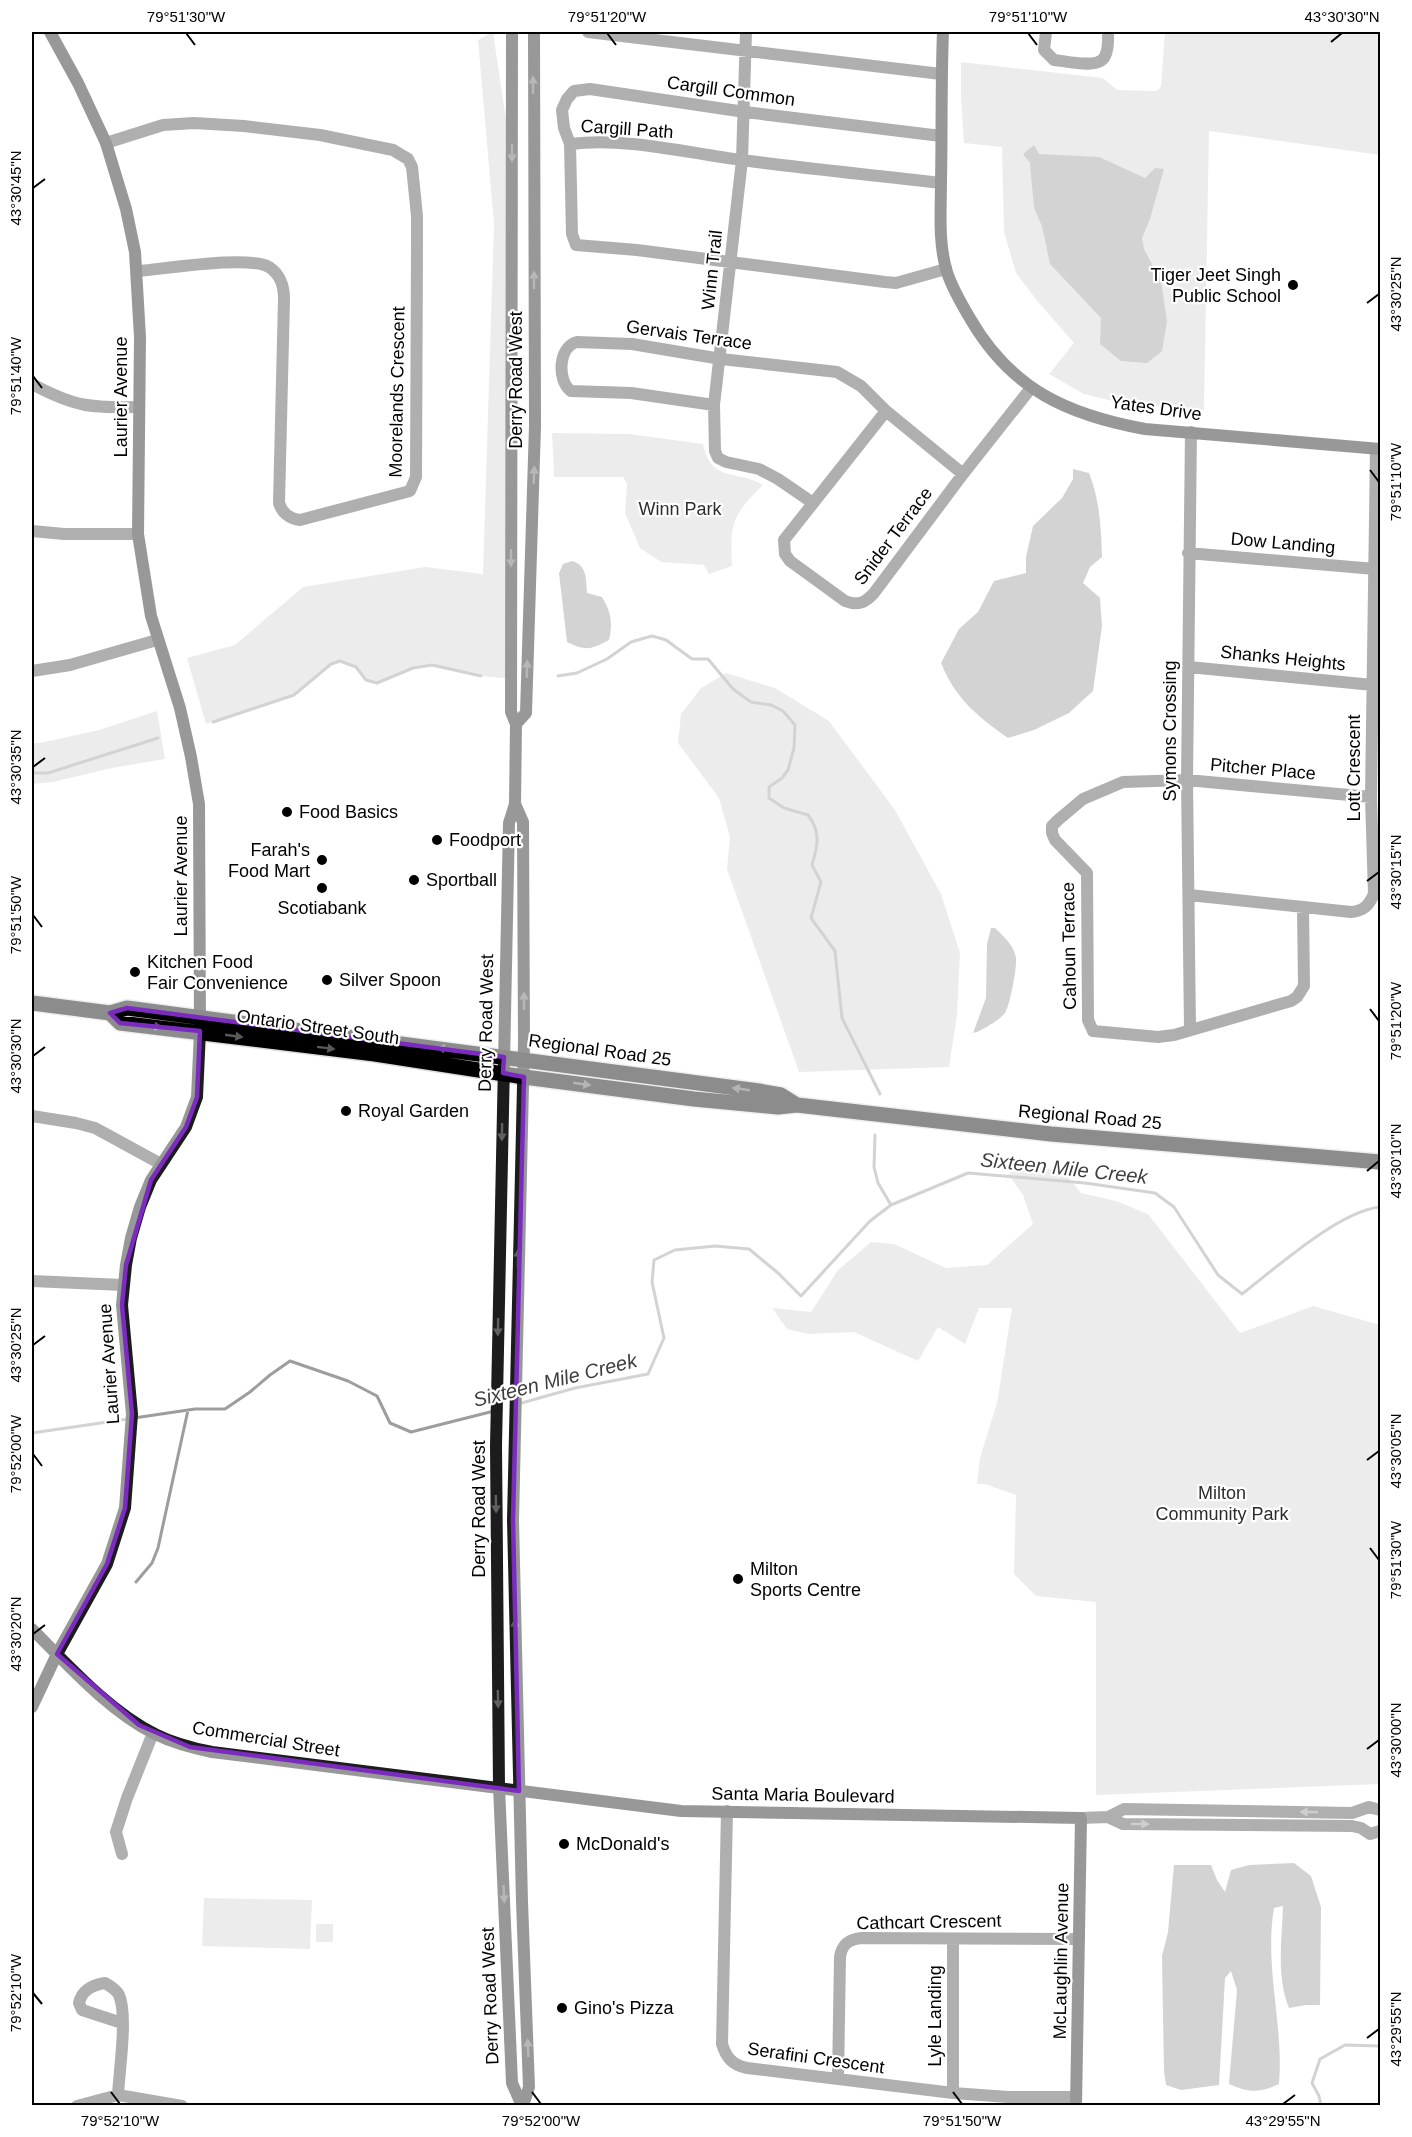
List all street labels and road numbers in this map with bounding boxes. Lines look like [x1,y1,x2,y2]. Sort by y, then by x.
street label: Cargill Common [666,72,796,110]
street label: Cargill Path [580,116,674,142]
street label: Winn Trail [698,229,726,311]
street label: Moorelands Crescent [386,306,408,478]
street label: Derry Road West [506,311,526,449]
street label: Gervais Terrace [625,316,753,354]
street label: Laurier Avenue [111,337,131,457]
street label: Yates Drive [1109,392,1203,424]
street label: Snider Terrace [850,483,936,589]
street label: Dow Landing [1230,528,1336,558]
street label: Shanks Heights [1219,641,1347,675]
street label: Symons Crossing [1160,660,1180,802]
street label: Lott Crescent [1344,714,1364,822]
street label: Pitcher Place [1209,754,1317,784]
street label: Laurier Avenue [171,816,191,936]
street label: Cahoun Terrace [1058,882,1080,1010]
street label: Derry Road West [475,954,497,1092]
street label: Ontario Street South [235,1006,401,1048]
street label: Regional Road 25 [527,1030,673,1070]
street label: Regional Road 25 [1017,1101,1163,1133]
street label: Laurier Avenue [95,1303,123,1425]
street label: Derry Road West [469,1440,489,1578]
street label: Commercial Street [191,1717,341,1761]
street label: Santa Maria Boulevard [711,1783,895,1807]
street label: McLaughlin Avenue [1050,1882,1072,2040]
street label: Cathcart Crescent [856,1911,1002,1933]
street label: Derry Road West [478,1927,502,2065]
street label: Lyle Landing [925,1965,945,2067]
street label: Serafini Crescent [746,2038,886,2078]

